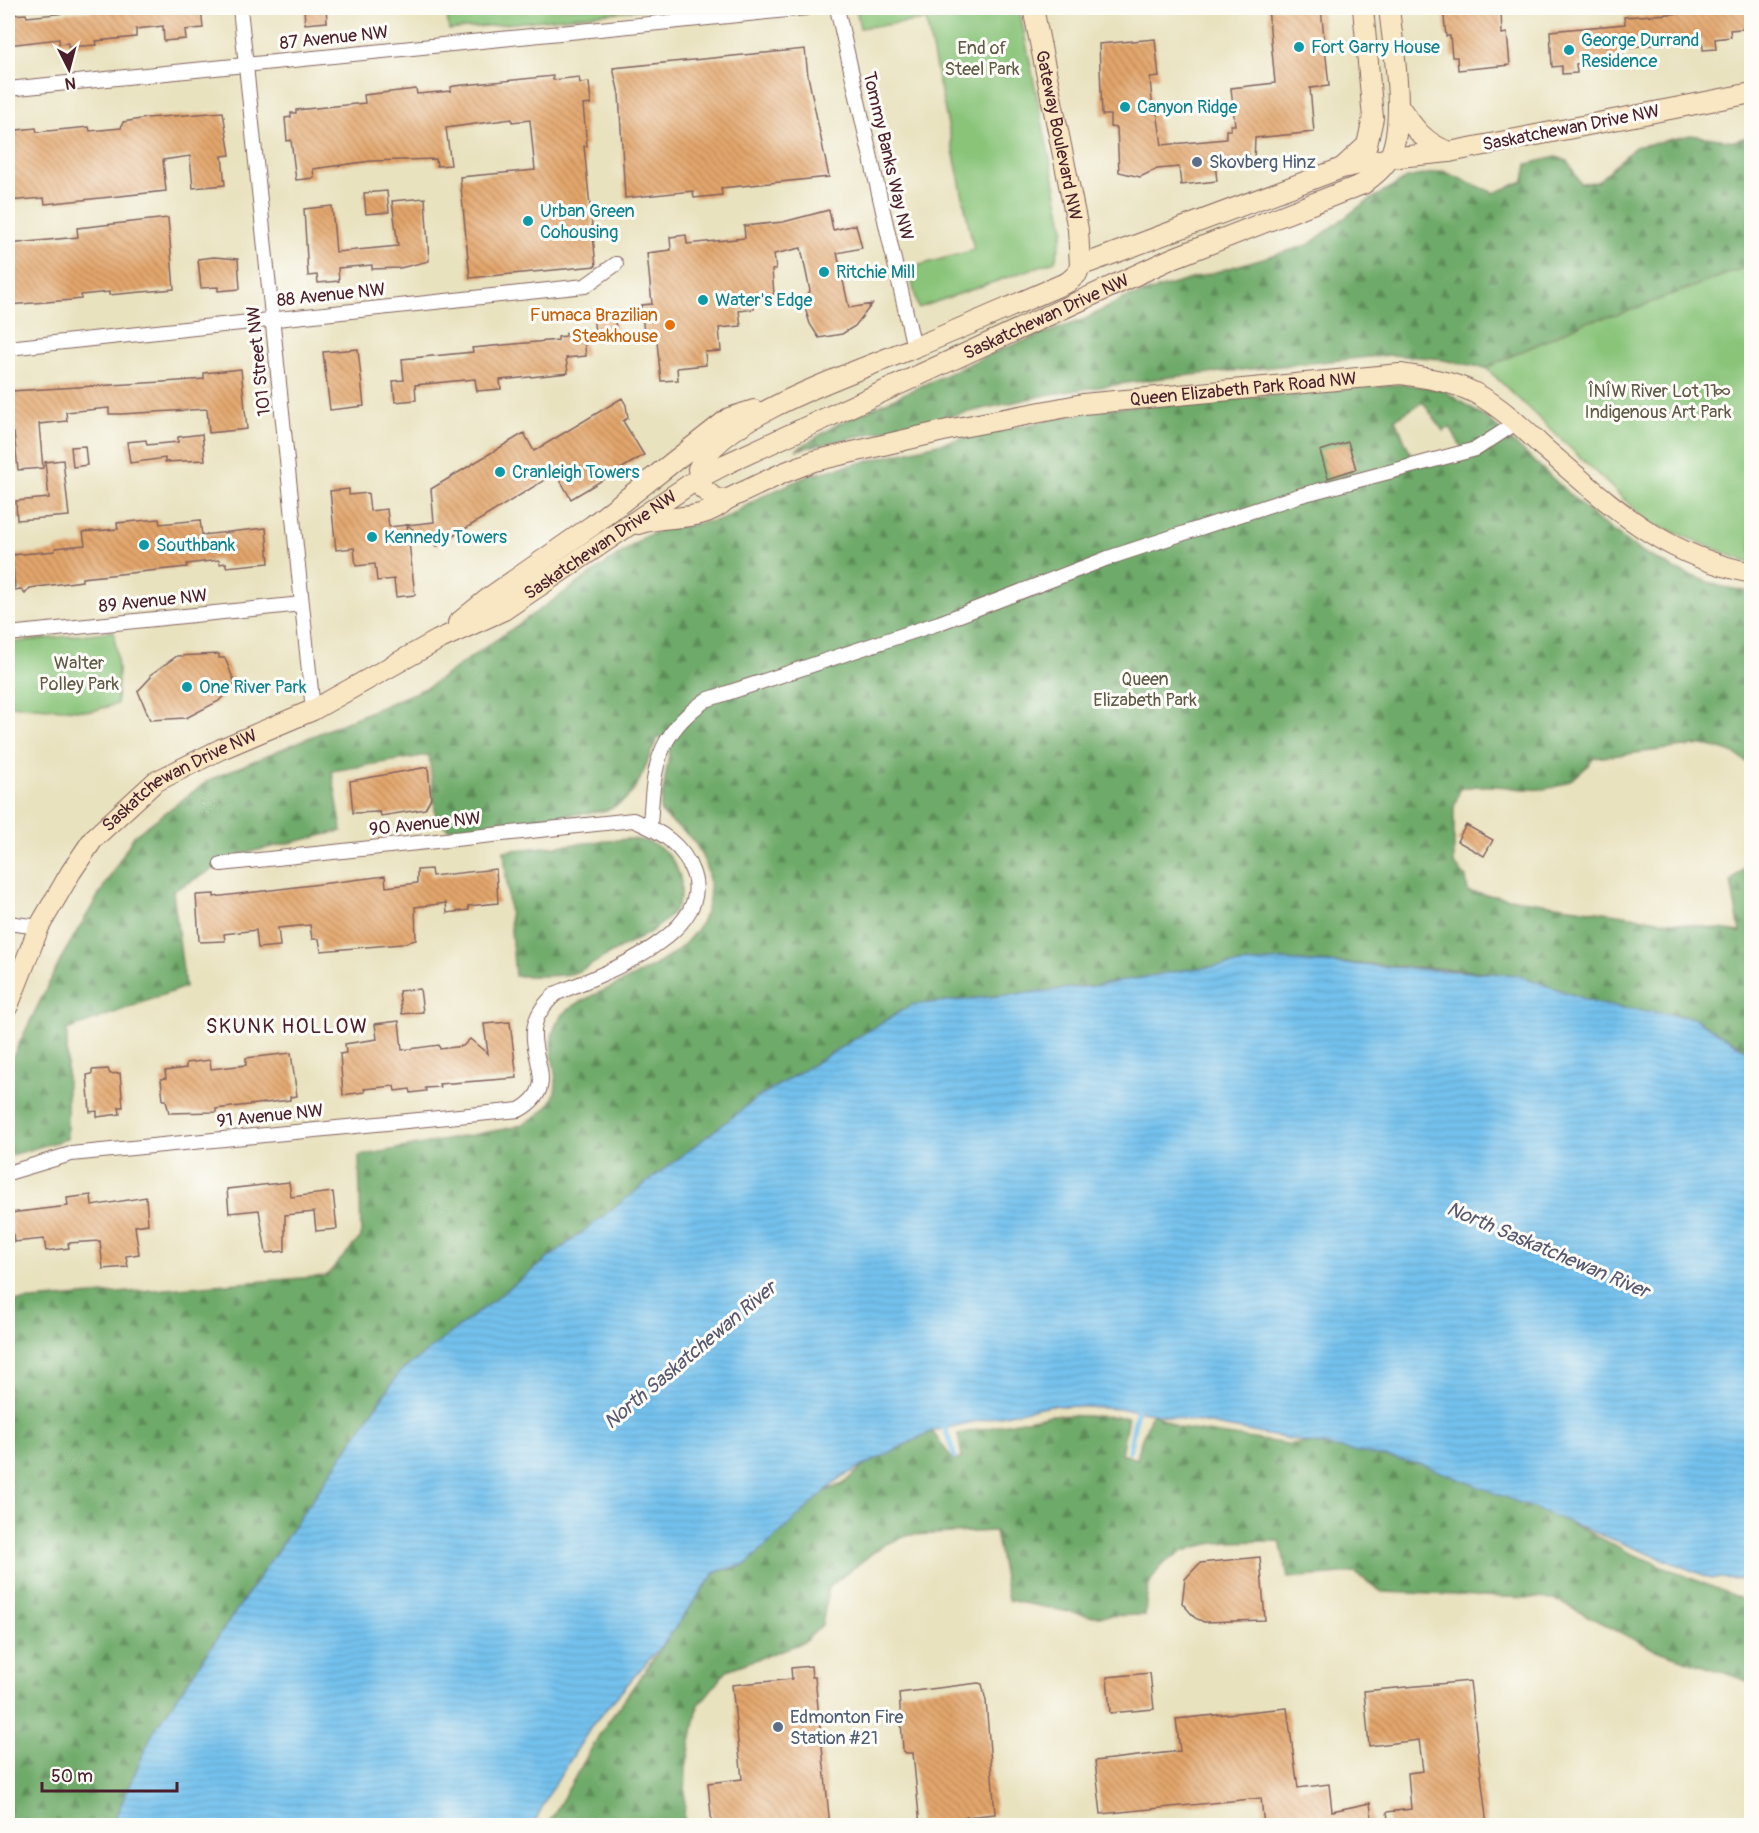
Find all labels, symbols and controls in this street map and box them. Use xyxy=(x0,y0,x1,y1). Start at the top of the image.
street label: 87 Avenue NW xyxy=(278,21,390,55)
place label: George Durrand Residence xyxy=(1581,29,1699,73)
place label: Fort Garry House xyxy=(1311,36,1440,59)
park label: End of Steel Park xyxy=(944,37,1020,81)
north arrow xyxy=(39,39,99,99)
marker: Fort Garry House xyxy=(1292,40,1306,54)
marker: George Durrand Residence xyxy=(1562,43,1576,57)
street label: Gateway Boulevard NW xyxy=(1030,48,1087,222)
street label: Tommy Banks Way NW xyxy=(857,69,919,243)
text: N xyxy=(64,72,77,93)
place label: Canyon Ridge xyxy=(1137,96,1237,119)
marker: Canyon Ridge xyxy=(1118,100,1132,114)
street label: Saskatchewan Drive NW xyxy=(1480,100,1662,156)
place label: Skovberg Hinz xyxy=(1209,151,1316,174)
marker: Skovberg Hinz xyxy=(1190,155,1204,169)
place label: Urban Green Cohousing xyxy=(540,200,635,244)
marker: Urban Green Cohousing xyxy=(521,214,535,228)
place label: Ritchie Mill xyxy=(836,261,915,284)
marker: Ritchie Mill xyxy=(817,265,831,279)
street label: Saskatchewan Drive NW xyxy=(959,268,1133,365)
street label: 88 Avenue NW xyxy=(276,278,386,312)
place label: Water's Edge xyxy=(715,289,812,312)
marker: Water's Edge xyxy=(696,293,710,307)
place label: Fumaca Brazilian Steakhouse xyxy=(530,304,658,348)
street label: 101 Street NW xyxy=(242,305,276,417)
marker: Fumaca Brazilian Steakhouse xyxy=(663,318,677,332)
street label: Queen Elizabeth Park Road NW xyxy=(1129,367,1358,411)
park label: ÎNÎW River Lot 11∞ Indigenous Art Park xyxy=(1585,380,1732,424)
place label: Cranleigh Towers xyxy=(512,461,640,484)
marker: Cranleigh Towers xyxy=(493,465,507,479)
street label: Saskatchewan Drive NW xyxy=(519,485,681,605)
place label: Kennedy Towers xyxy=(384,526,507,549)
marker: Kennedy Towers xyxy=(365,530,379,544)
place label: Southbank xyxy=(156,534,236,557)
marker: Southbank xyxy=(137,538,151,552)
street label: 89 Avenue NW xyxy=(98,584,208,618)
park label: Walter Polley Park xyxy=(39,652,120,696)
park label: Queen Elizabeth Park xyxy=(1093,668,1197,712)
place label: One River Park xyxy=(199,676,307,699)
marker: One River Park xyxy=(180,680,194,694)
street label: Saskatchewan Drive NW xyxy=(97,724,260,837)
street label: 90 Avenue NW xyxy=(368,807,482,841)
district label: SKUNK HOLLOW xyxy=(206,1014,368,1039)
street label: 91 Avenue NW xyxy=(216,1099,324,1133)
water label: North Saskatchewan River xyxy=(1443,1196,1655,1305)
water label: North Saskatchewan River xyxy=(599,1274,783,1434)
place label: Edmonton Fire Station #21 xyxy=(790,1706,904,1750)
marker: Edmonton Fire Station #21 xyxy=(771,1720,785,1734)
scale bar xyxy=(42,1755,177,1793)
text: 50 m xyxy=(51,1765,93,1788)

